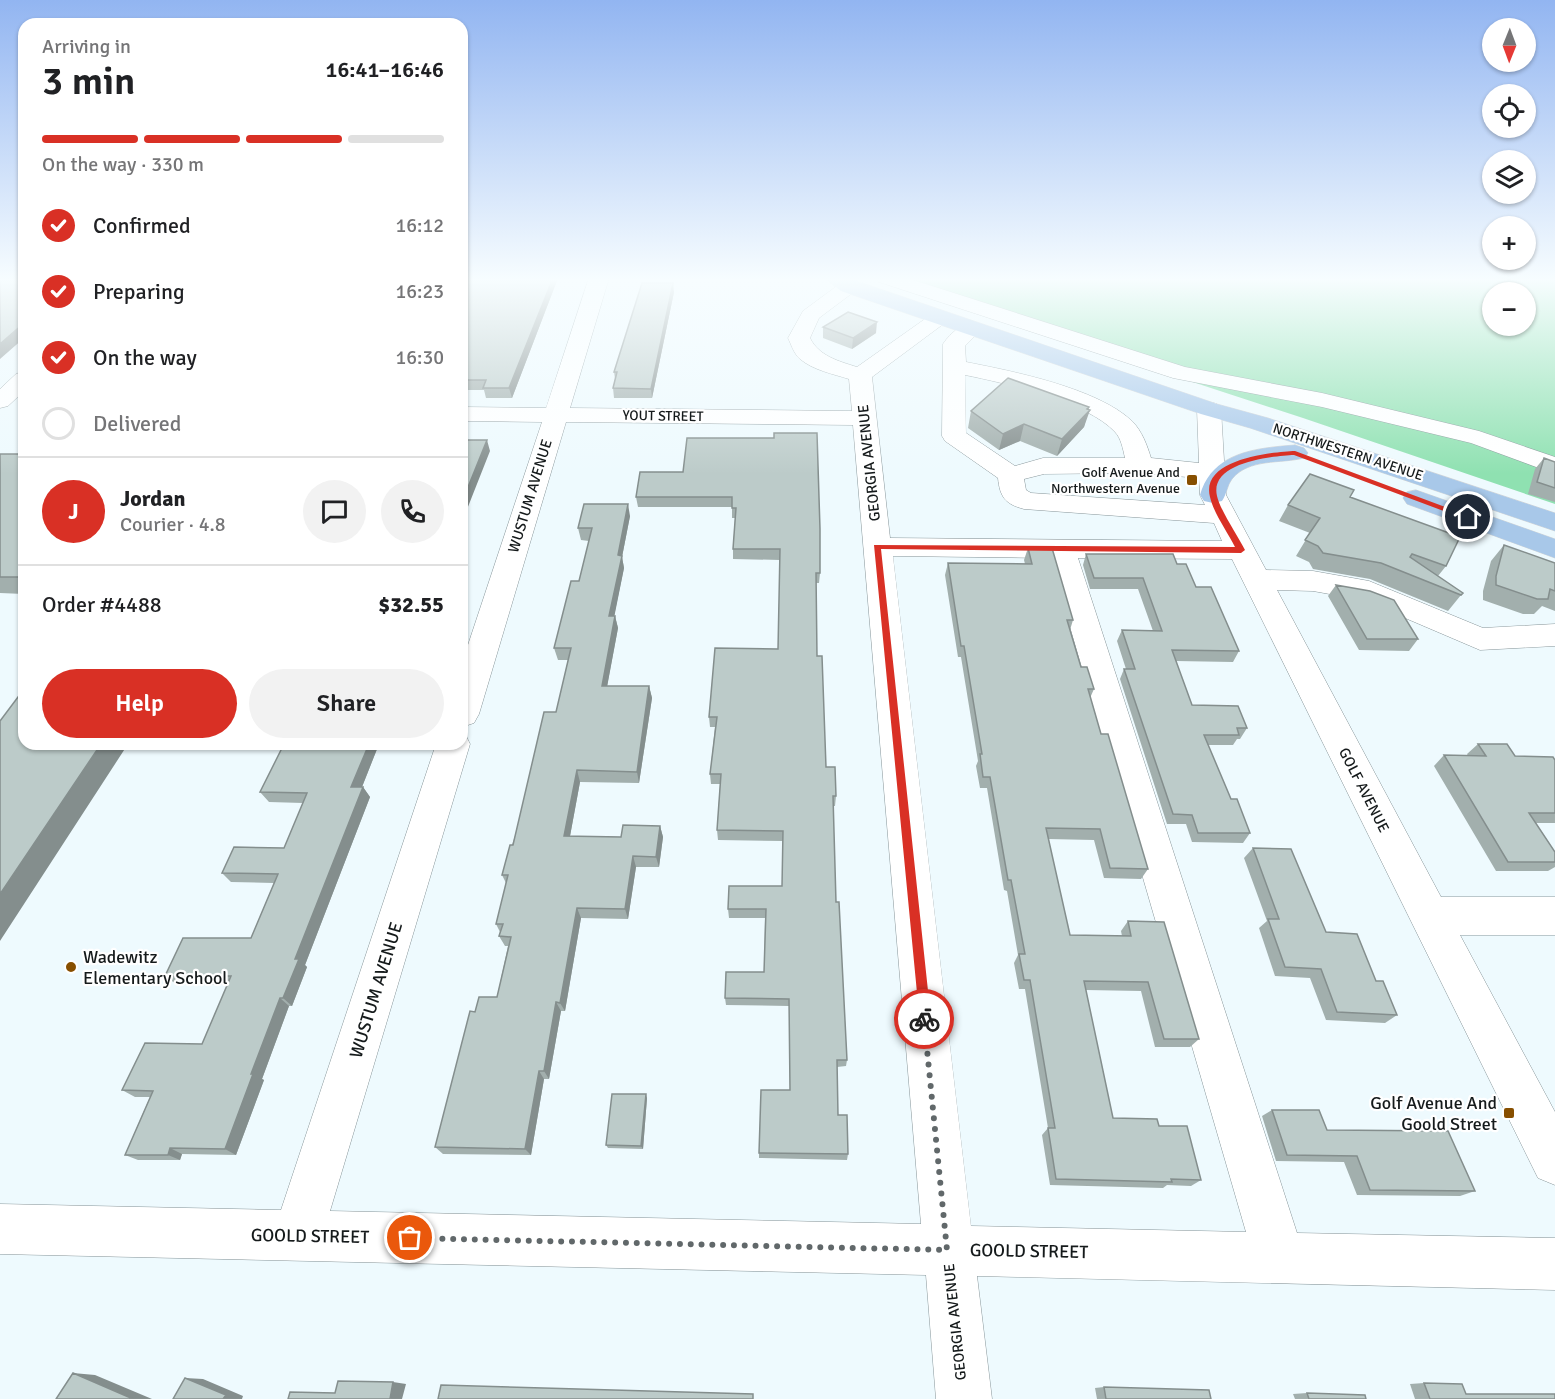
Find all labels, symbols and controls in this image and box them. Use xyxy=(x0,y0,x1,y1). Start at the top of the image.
north arrow xyxy=(1482,18,1536,72)
map controls xyxy=(1482,18,1536,336)
text: Arriving in xyxy=(42,34,131,59)
text: 16:41–16:46 xyxy=(326,56,444,83)
text: 3 min xyxy=(42,57,135,105)
button: locate xyxy=(1482,84,1536,138)
button: layers xyxy=(1482,150,1536,204)
text: On the way · 330 m xyxy=(42,152,204,177)
icon: check xyxy=(42,209,75,242)
text: Confirmed xyxy=(93,212,191,239)
text: 16:12 xyxy=(395,213,444,238)
button: + xyxy=(1482,216,1536,270)
icon: check xyxy=(42,275,75,308)
text: Preparing xyxy=(93,278,185,305)
text: 16:23 xyxy=(395,279,444,304)
button: − xyxy=(1482,282,1536,336)
icon: check xyxy=(42,341,75,374)
text: On the way xyxy=(93,344,197,371)
text: 16:30 xyxy=(395,345,444,370)
street label: GEORGIA AVENUE xyxy=(854,404,884,522)
street label: YOUT STREET xyxy=(622,407,704,425)
text: Delivered xyxy=(93,410,181,437)
street label: NORTHWESTERN AVENUE xyxy=(1271,420,1425,484)
street label: WUSTUM AVENUE xyxy=(504,437,556,555)
place label: Golf Avenue And Northwestern Avenue xyxy=(1051,464,1180,497)
marker: Golf Avenue And Northwestern Avenue xyxy=(1185,473,1199,487)
button: chat xyxy=(303,480,366,543)
button: phone xyxy=(381,480,444,543)
text: Jordan xyxy=(120,485,186,512)
pin xyxy=(1442,491,1493,542)
text: J xyxy=(68,498,79,525)
icon: home xyxy=(1451,500,1484,533)
text: Courier · 4.8 xyxy=(120,512,226,537)
text: Order #4488 xyxy=(42,591,162,618)
text: $32.55 xyxy=(378,591,444,618)
button: Help xyxy=(42,669,237,738)
button: Share xyxy=(249,669,444,738)
street label: GOLF AVENUE xyxy=(1335,745,1393,835)
street label: WUSTUM AVENUE xyxy=(345,919,407,1061)
place label: Wadewitz Elementary School xyxy=(83,946,228,989)
marker: Wadewitz Elementary School xyxy=(64,960,78,974)
courier xyxy=(894,989,954,1049)
icon: bike xyxy=(908,1003,941,1036)
place label: Golf Avenue And Goold Street xyxy=(1370,1092,1497,1135)
marker: Golf Avenue And Goold Street xyxy=(1502,1106,1516,1120)
pin xyxy=(384,1212,435,1263)
icon: bag xyxy=(393,1221,426,1254)
street label: GOOLD STREET xyxy=(251,1224,370,1248)
street label: GOOLD STREET xyxy=(970,1239,1089,1263)
street label: GEORGIA AVENUE xyxy=(940,1263,970,1381)

